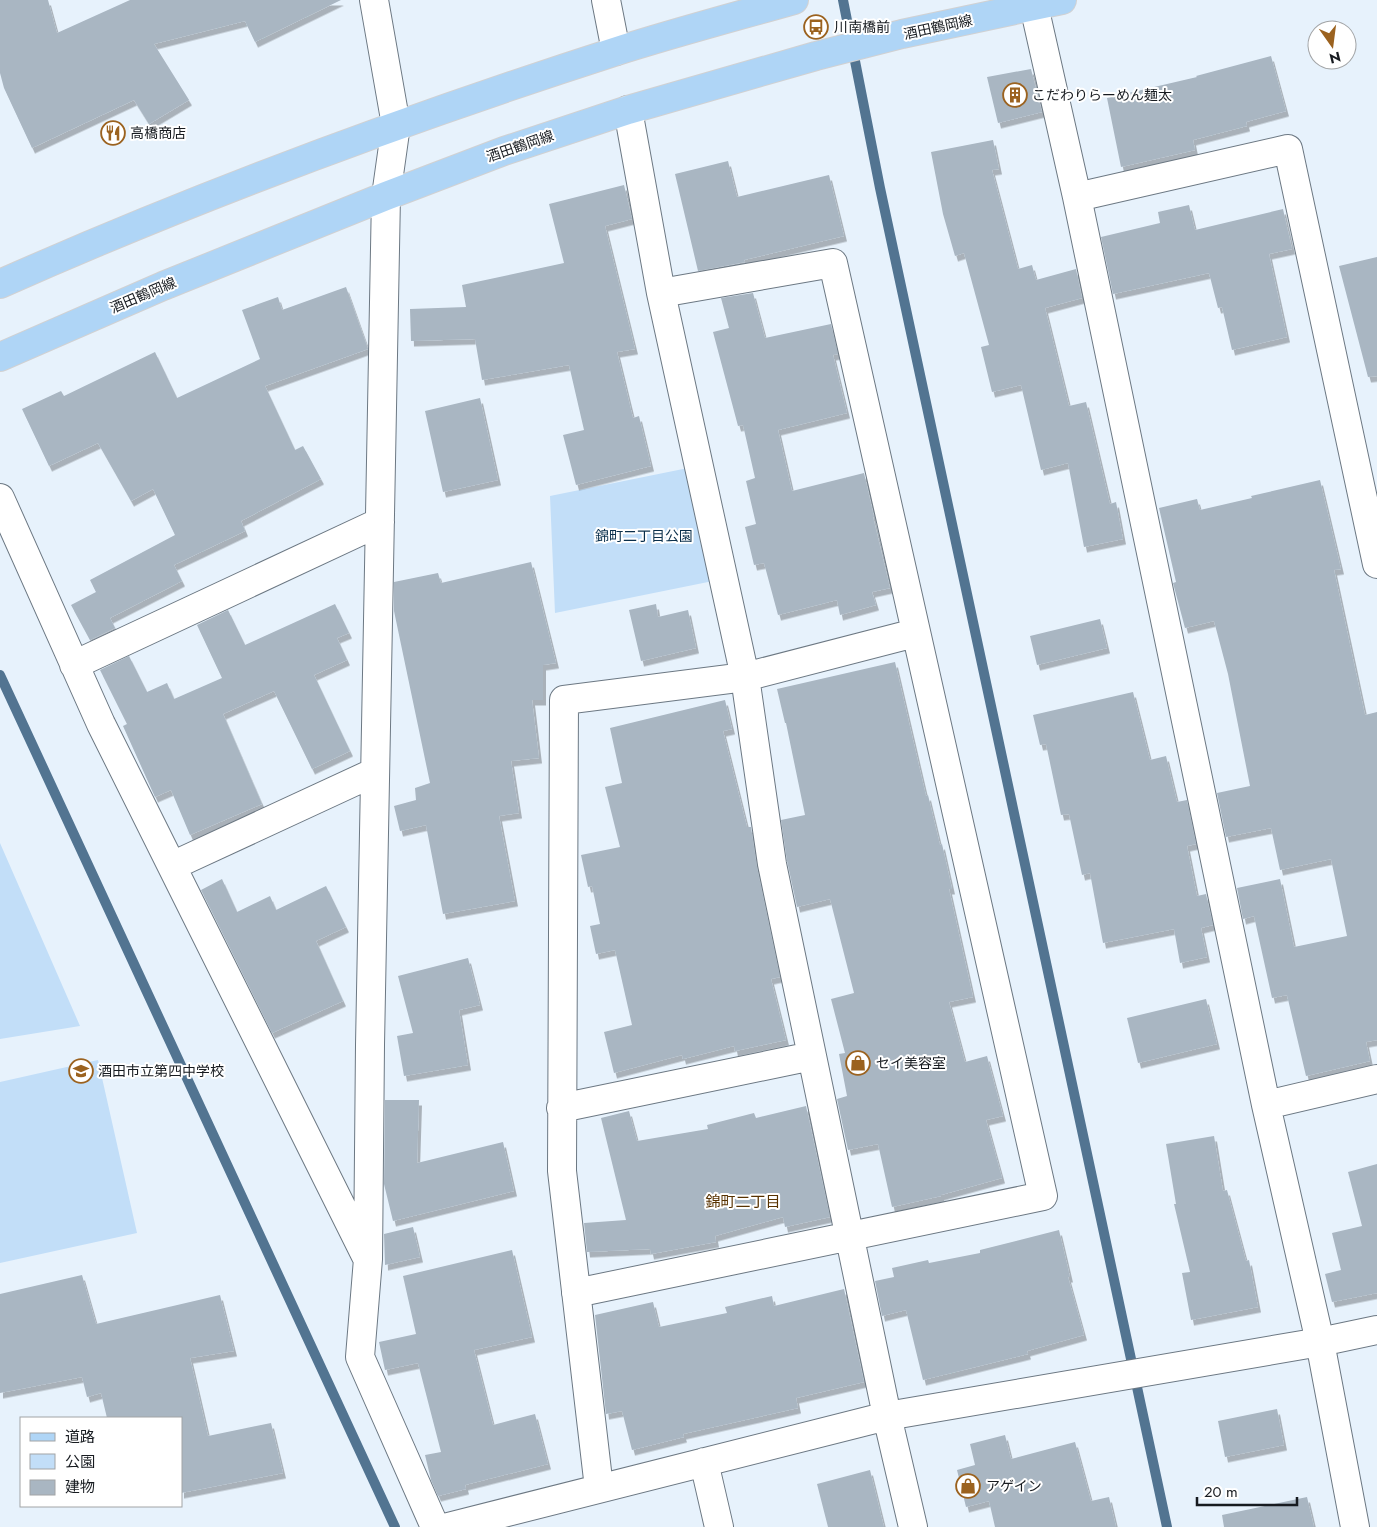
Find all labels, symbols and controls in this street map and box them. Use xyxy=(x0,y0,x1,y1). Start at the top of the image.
street label: 酒田鶴岡線 xyxy=(902,10,974,44)
bus stop icon: 川南橋前 xyxy=(803,14,829,40)
place label: 川南橋前 xyxy=(834,17,890,37)
north arrow xyxy=(1307,20,1357,70)
text: N xyxy=(1327,47,1343,69)
building icon: こだわりらーめん麺太 xyxy=(1002,82,1028,108)
place label: こだわりらーめん麺太 xyxy=(1032,85,1172,105)
restaurant icon: 高橋商店 xyxy=(100,120,126,146)
place label: 高橋商店 xyxy=(130,123,186,143)
street label: 酒田鶴岡線 xyxy=(484,125,556,167)
street label: 酒田鶴岡線 xyxy=(107,272,179,318)
park label: 錦町二丁目公園 xyxy=(595,526,693,546)
shop icon: セイ美容室 xyxy=(845,1050,871,1076)
place label: セイ美容室 xyxy=(876,1053,946,1073)
school or university icon: 酒田市立第四中学校 xyxy=(68,1058,94,1084)
place label: 酒田市立第四中学校 xyxy=(98,1061,224,1081)
district label: 錦町二丁目 xyxy=(705,1191,781,1213)
legend xyxy=(20,1417,182,1507)
text: 道路 xyxy=(65,1426,95,1448)
text: 公園 xyxy=(65,1451,95,1473)
shop icon: アゲイン xyxy=(955,1473,981,1499)
scale bar xyxy=(1197,1474,1297,1506)
text: 建物 xyxy=(65,1476,95,1498)
place label: アゲイン xyxy=(986,1476,1042,1496)
text: 20 m xyxy=(1204,1481,1238,1503)

